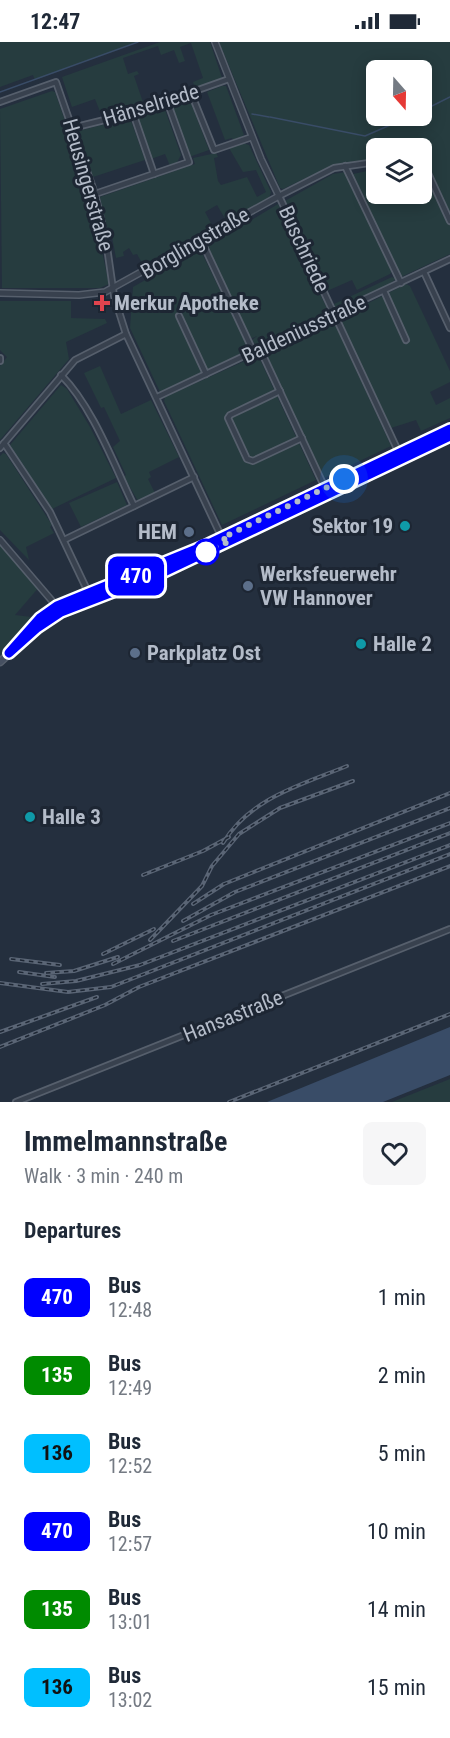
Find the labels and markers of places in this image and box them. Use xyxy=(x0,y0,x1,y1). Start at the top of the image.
place label: Merkur Apotheke xyxy=(114,291,259,315)
marker: Merkur Apotheke xyxy=(95,296,109,310)
place label: Sektor 19 xyxy=(312,514,393,538)
marker: Sektor 19 xyxy=(398,519,412,533)
place label: HEM xyxy=(138,520,177,544)
marker: HEM xyxy=(182,525,196,539)
unlabelled marker xyxy=(193,539,219,565)
place label: Werksfeuerwehr VW Hannover xyxy=(260,562,397,610)
marker: Werksfeuerwehr VW Hannover xyxy=(241,579,255,593)
place label: Halle 2 xyxy=(373,632,432,656)
marker: Halle 2 xyxy=(354,637,368,651)
place label: Parkplatz Ost xyxy=(147,641,261,665)
marker: Parkplatz Ost xyxy=(128,646,142,660)
place label: Halle 3 xyxy=(42,805,101,829)
marker: Halle 3 xyxy=(23,810,37,824)

